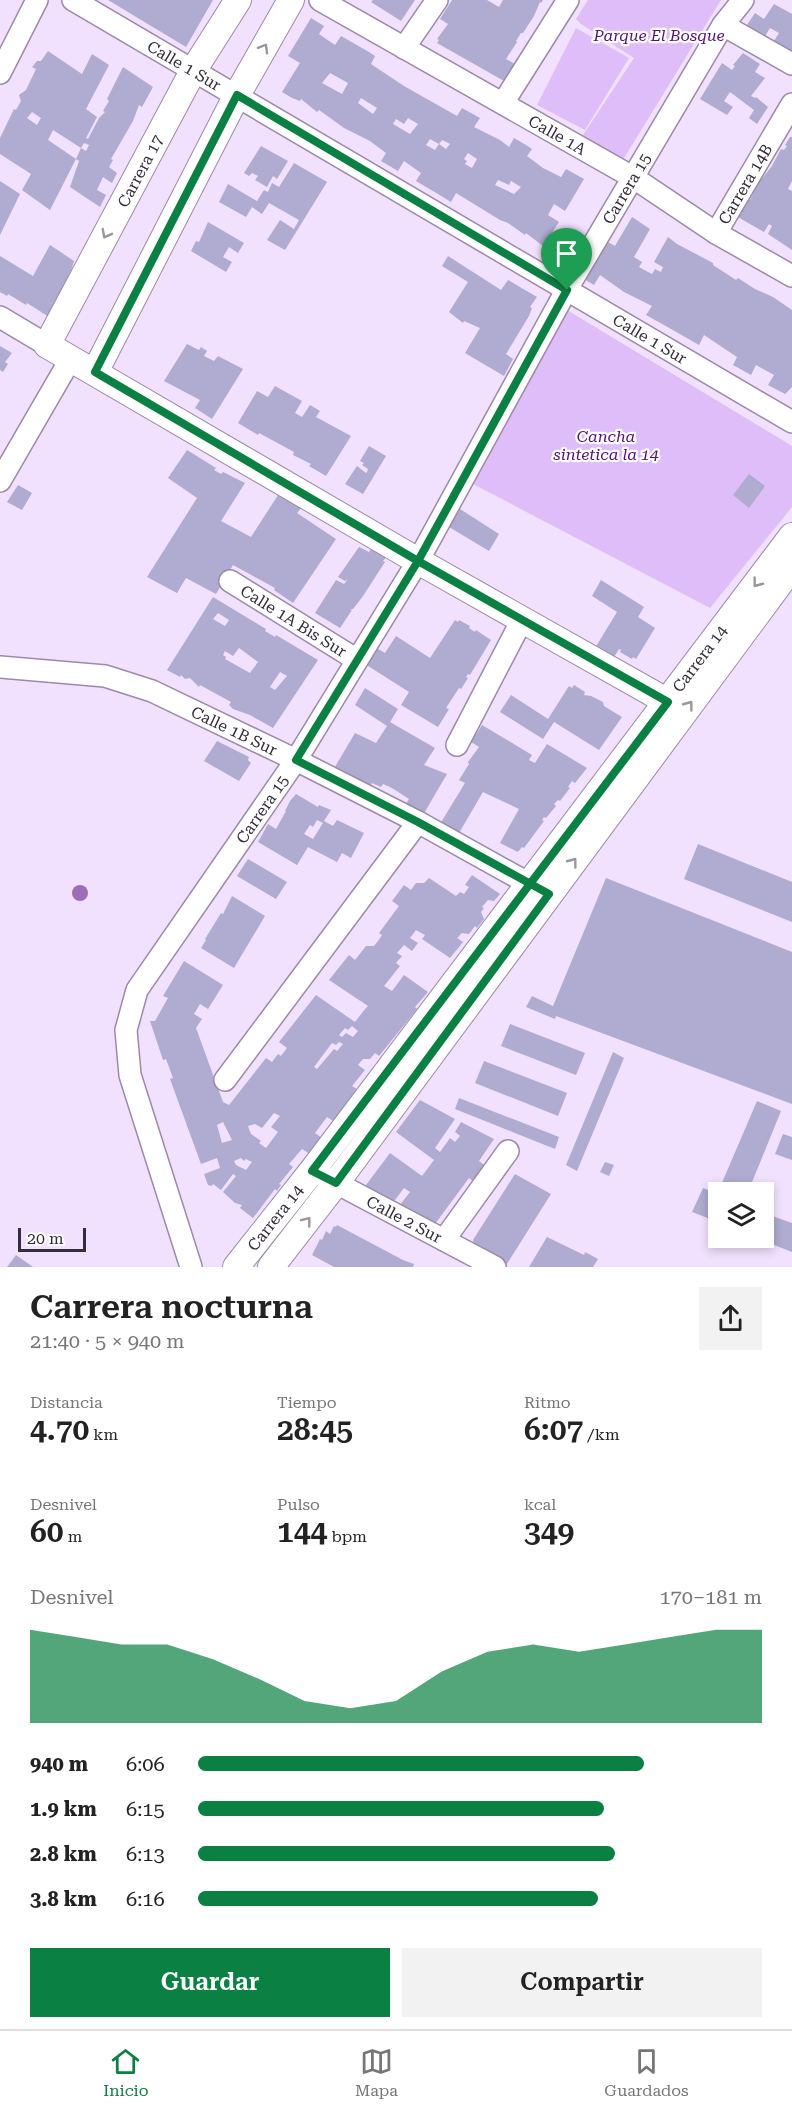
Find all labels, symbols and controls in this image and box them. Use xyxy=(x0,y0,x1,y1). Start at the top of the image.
park label: Parque El Bosque xyxy=(592,26,725,45)
street label: Calle 1 Sur xyxy=(144,37,225,95)
one-way arrow xyxy=(257,44,268,54)
street label: Calle 1A xyxy=(525,111,590,159)
street label: Carrera 17 xyxy=(114,132,167,211)
street label: Carrera 14B xyxy=(714,141,776,228)
street label: Carrera 15 xyxy=(599,150,655,228)
one-way arrow xyxy=(102,228,114,239)
pin xyxy=(541,228,592,290)
icon: arrive xyxy=(550,237,583,270)
street label: Calle 1 Sur xyxy=(609,310,690,368)
park label: Cancha sintetica la 14 xyxy=(553,427,659,464)
one-way arrow xyxy=(753,576,764,587)
street label: Calle 1A Bis Sur xyxy=(237,581,350,661)
street label: Carrera 14 xyxy=(668,621,731,696)
one-way arrow xyxy=(682,701,693,712)
street label: Calle 1B Sur xyxy=(188,702,281,760)
street label: Carrera 15 xyxy=(232,771,293,847)
one-way arrow xyxy=(566,858,577,869)
street label: Carrera 14 xyxy=(244,1181,308,1255)
map controls xyxy=(708,1182,774,1248)
button: layers xyxy=(708,1182,774,1248)
street label: Calle 2 Sur xyxy=(363,1192,445,1247)
one-way arrow xyxy=(299,1216,310,1227)
scale bar xyxy=(18,1225,86,1252)
text: 20 m xyxy=(27,1229,64,1248)
text: Carrera nocturna xyxy=(30,1287,313,1326)
button: share xyxy=(699,1287,762,1350)
text: 21:40 · 5 × 940 m xyxy=(30,1329,185,1353)
text: Distancia xyxy=(30,1393,103,1412)
text: Tiempo xyxy=(277,1393,336,1412)
text: Ritmo xyxy=(524,1393,571,1412)
text: 4.70 xyxy=(30,1412,89,1447)
text: 28:45 xyxy=(277,1412,353,1447)
text: 6:07 xyxy=(524,1412,583,1447)
text: km xyxy=(89,1425,118,1444)
text: /km xyxy=(583,1425,620,1444)
text: Desnivel xyxy=(30,1495,97,1514)
text: Pulso xyxy=(277,1495,320,1514)
text: kcal xyxy=(524,1495,556,1514)
text: 60 xyxy=(30,1514,64,1549)
text: 144 xyxy=(277,1514,327,1549)
text: 349 xyxy=(524,1514,574,1549)
text: m xyxy=(64,1527,82,1546)
text: bpm xyxy=(327,1527,367,1546)
text: Desnivel xyxy=(30,1585,113,1609)
text: 170–181 m xyxy=(659,1585,762,1609)
text: 940 m xyxy=(30,1752,88,1776)
text: 6:06 xyxy=(126,1752,165,1776)
text: 1.9 km xyxy=(30,1797,97,1821)
text: 6:15 xyxy=(126,1797,165,1821)
text: 2.8 km xyxy=(30,1842,97,1866)
text: 6:13 xyxy=(126,1842,165,1866)
text: 3.8 km xyxy=(30,1887,97,1911)
text: 6:16 xyxy=(126,1887,165,1911)
button: Guardar xyxy=(30,1948,390,2017)
button: Compartir xyxy=(402,1948,762,2017)
tab: Inicio xyxy=(103,2045,149,2100)
tab: Mapa xyxy=(355,2045,398,2100)
tab: Guardados xyxy=(604,2045,689,2100)

